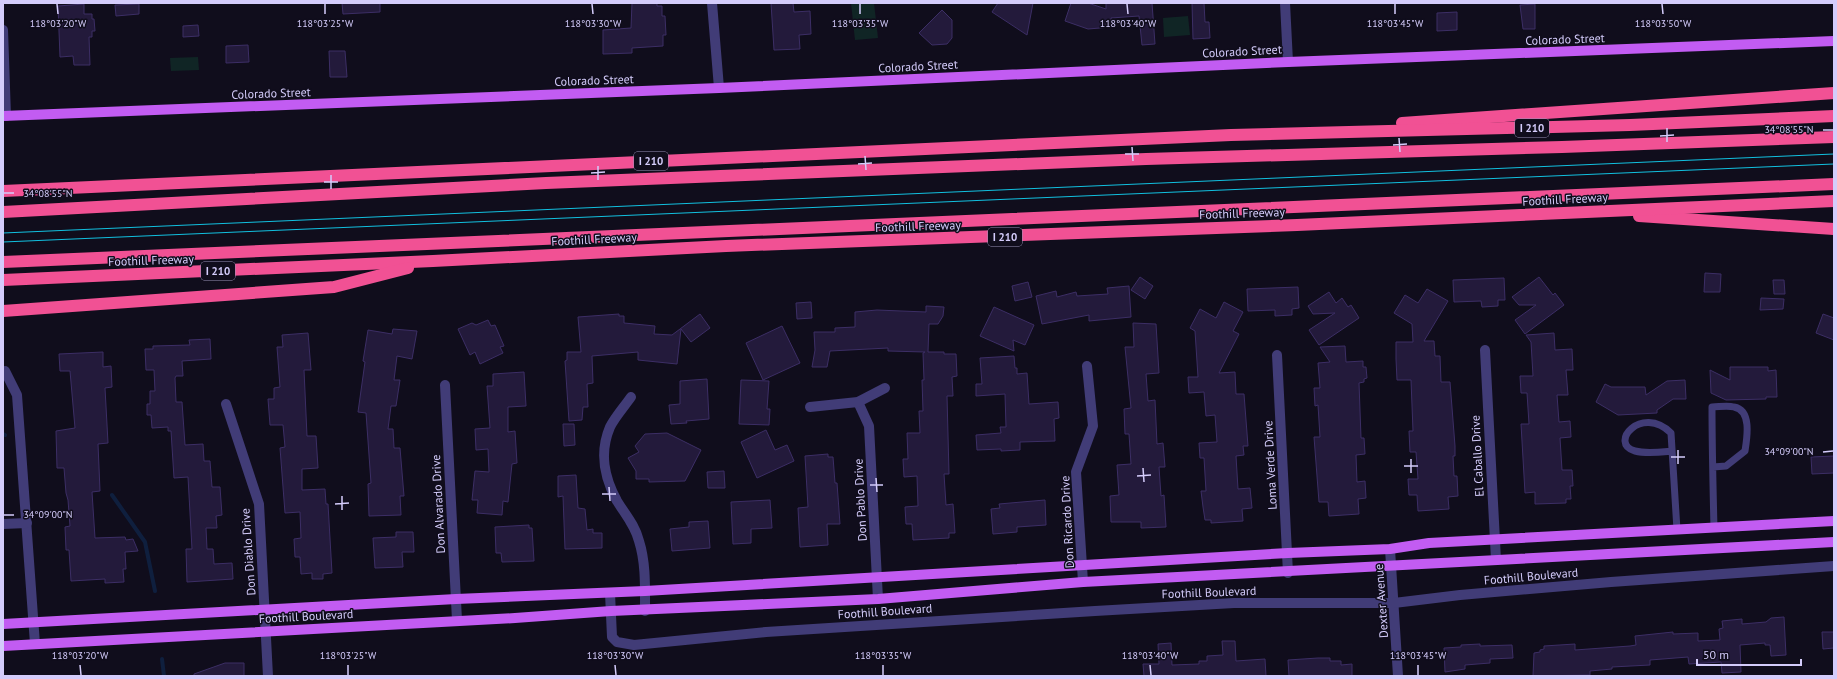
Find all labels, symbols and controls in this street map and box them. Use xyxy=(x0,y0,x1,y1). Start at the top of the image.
text: 118°03'20"W xyxy=(30,17,87,30)
text: 118°03'25"W xyxy=(297,17,354,30)
text: 118°03'30"W xyxy=(565,17,622,30)
text: 118°03'35"W xyxy=(832,17,889,30)
text: 118°03'40"W xyxy=(1100,17,1157,30)
text: 118°03'45"W xyxy=(1367,17,1424,30)
text: 118°03'50"W xyxy=(1635,17,1692,30)
street label: Colorado Street xyxy=(1525,30,1605,48)
street label: Colorado Street xyxy=(1202,41,1282,61)
street label: Colorado Street xyxy=(878,56,958,76)
street label: Colorado Street xyxy=(554,71,634,89)
street label: Colorado Street xyxy=(231,84,311,102)
road number: I 210 xyxy=(1515,119,1549,137)
text: 34°08'55"N xyxy=(1764,123,1814,136)
road number: I 210 xyxy=(634,152,668,170)
text: 34°08'55"N xyxy=(23,187,73,200)
street label: Foothill Freeway xyxy=(1522,189,1609,209)
street label: Foothill Freeway xyxy=(1199,204,1285,222)
street label: Foothill Freeway xyxy=(875,217,961,235)
road number: I 210 xyxy=(988,228,1022,246)
street label: Foothill Freeway xyxy=(551,229,638,249)
street label: Foothill Freeway xyxy=(108,251,194,269)
road number: I 210 xyxy=(201,262,235,280)
street label: El Caballo Drive xyxy=(1467,415,1487,497)
street label: Loma Verde Drive xyxy=(1260,420,1280,510)
text: 34°09'00"N xyxy=(1764,445,1814,458)
street label: Don Alvarado Drive xyxy=(428,454,448,554)
street label: Don Pablo Drive xyxy=(850,458,870,542)
street label: Don Ricardo Drive xyxy=(1057,475,1077,569)
text: 34°09'00"N xyxy=(23,508,73,521)
street label: Don Diablo Drive xyxy=(237,508,259,596)
street label: Dexter Avenue xyxy=(1371,563,1391,639)
street label: Foothill Boulevard xyxy=(1483,564,1579,588)
street label: Foothill Boulevard xyxy=(1161,583,1257,601)
street label: Foothill Boulevard xyxy=(837,600,933,622)
street label: Foothill Boulevard xyxy=(258,606,354,626)
scale bar xyxy=(1697,641,1801,667)
text: 50 m xyxy=(1703,647,1729,662)
text: 118°03'20"W xyxy=(52,649,109,662)
text: 118°03'25"W xyxy=(320,649,377,662)
text: 118°03'30"W xyxy=(587,649,644,662)
text: 118°03'35"W xyxy=(855,649,912,662)
text: 118°03'40"W xyxy=(1122,649,1179,662)
text: 118°03'45"W xyxy=(1390,649,1447,662)

